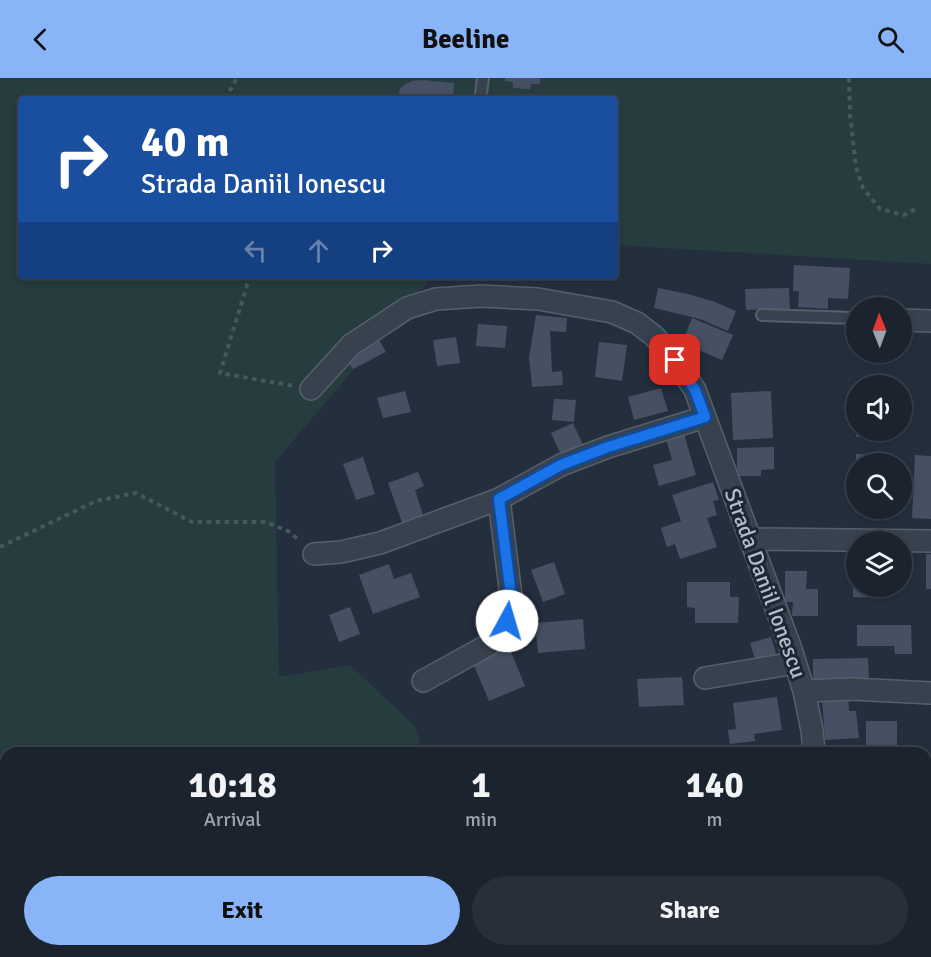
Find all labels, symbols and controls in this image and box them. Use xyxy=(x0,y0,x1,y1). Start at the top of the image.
icon: back xyxy=(24,23,57,56)
text: Beeline xyxy=(422,23,509,56)
icon: search xyxy=(874,23,907,56)
text: 40 m xyxy=(141,117,230,168)
icon: right xyxy=(42,120,120,198)
text: Strada Daniil Ionescu xyxy=(141,168,386,201)
icon: left xyxy=(239,234,272,267)
icon: ahead xyxy=(302,234,335,267)
icon: right xyxy=(365,234,398,267)
north arrow xyxy=(846,297,912,363)
map controls xyxy=(846,297,912,597)
pin xyxy=(649,334,700,385)
icon: arrive xyxy=(658,343,691,376)
button: sound xyxy=(846,375,912,441)
button: search xyxy=(846,453,912,519)
street label: Strada Daniil Ionescu xyxy=(719,485,812,682)
button: layers xyxy=(846,531,912,597)
position arrow xyxy=(475,589,539,653)
text: 10:18 xyxy=(188,763,277,808)
text: 1 xyxy=(471,763,491,808)
text: 140 xyxy=(685,763,744,808)
text: Arrival xyxy=(204,807,261,832)
text: min xyxy=(465,807,497,832)
text: m xyxy=(707,807,723,832)
button: Exit xyxy=(24,876,460,945)
button: Share xyxy=(472,876,908,945)

